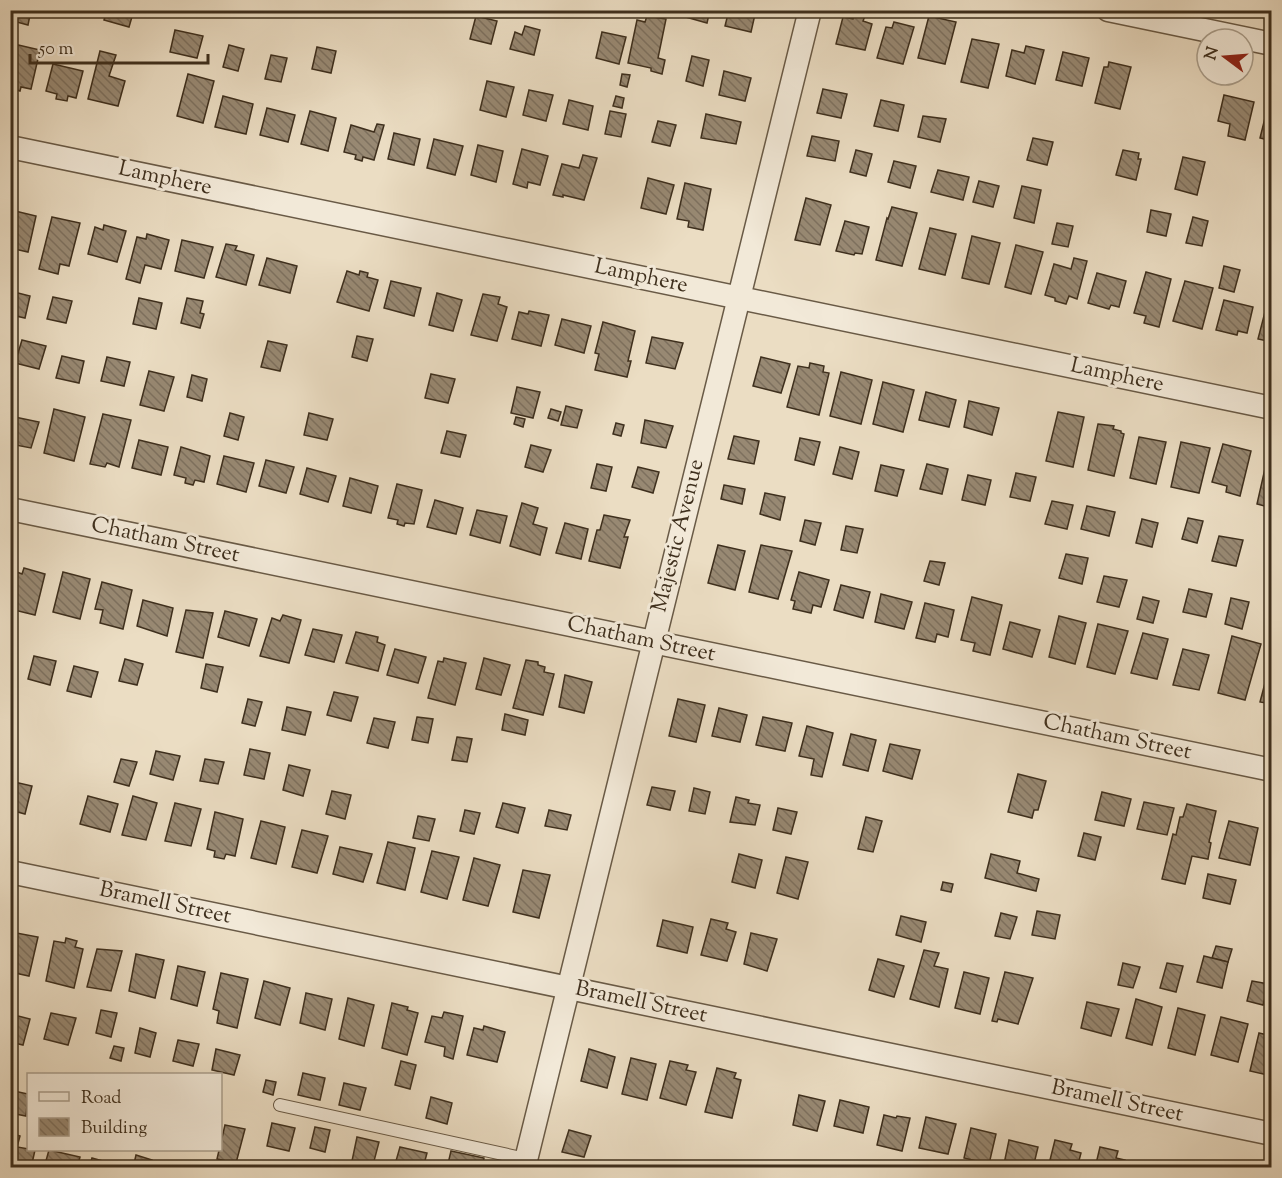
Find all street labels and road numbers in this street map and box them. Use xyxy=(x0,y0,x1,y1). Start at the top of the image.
street label: Lamphere xyxy=(115,153,215,205)
street label: Lamphere xyxy=(591,251,691,303)
street label: Lamphere xyxy=(1067,350,1167,402)
street label: Majestic Avenue xyxy=(644,456,714,616)
street label: Chatham Street xyxy=(88,510,243,572)
street label: Chatham Street xyxy=(564,609,719,671)
street label: Chatham Street xyxy=(1040,707,1195,769)
street label: Bramell Street xyxy=(96,874,234,934)
street label: Bramell Street xyxy=(572,973,710,1033)
street label: Bramell Street xyxy=(1048,1072,1186,1132)

